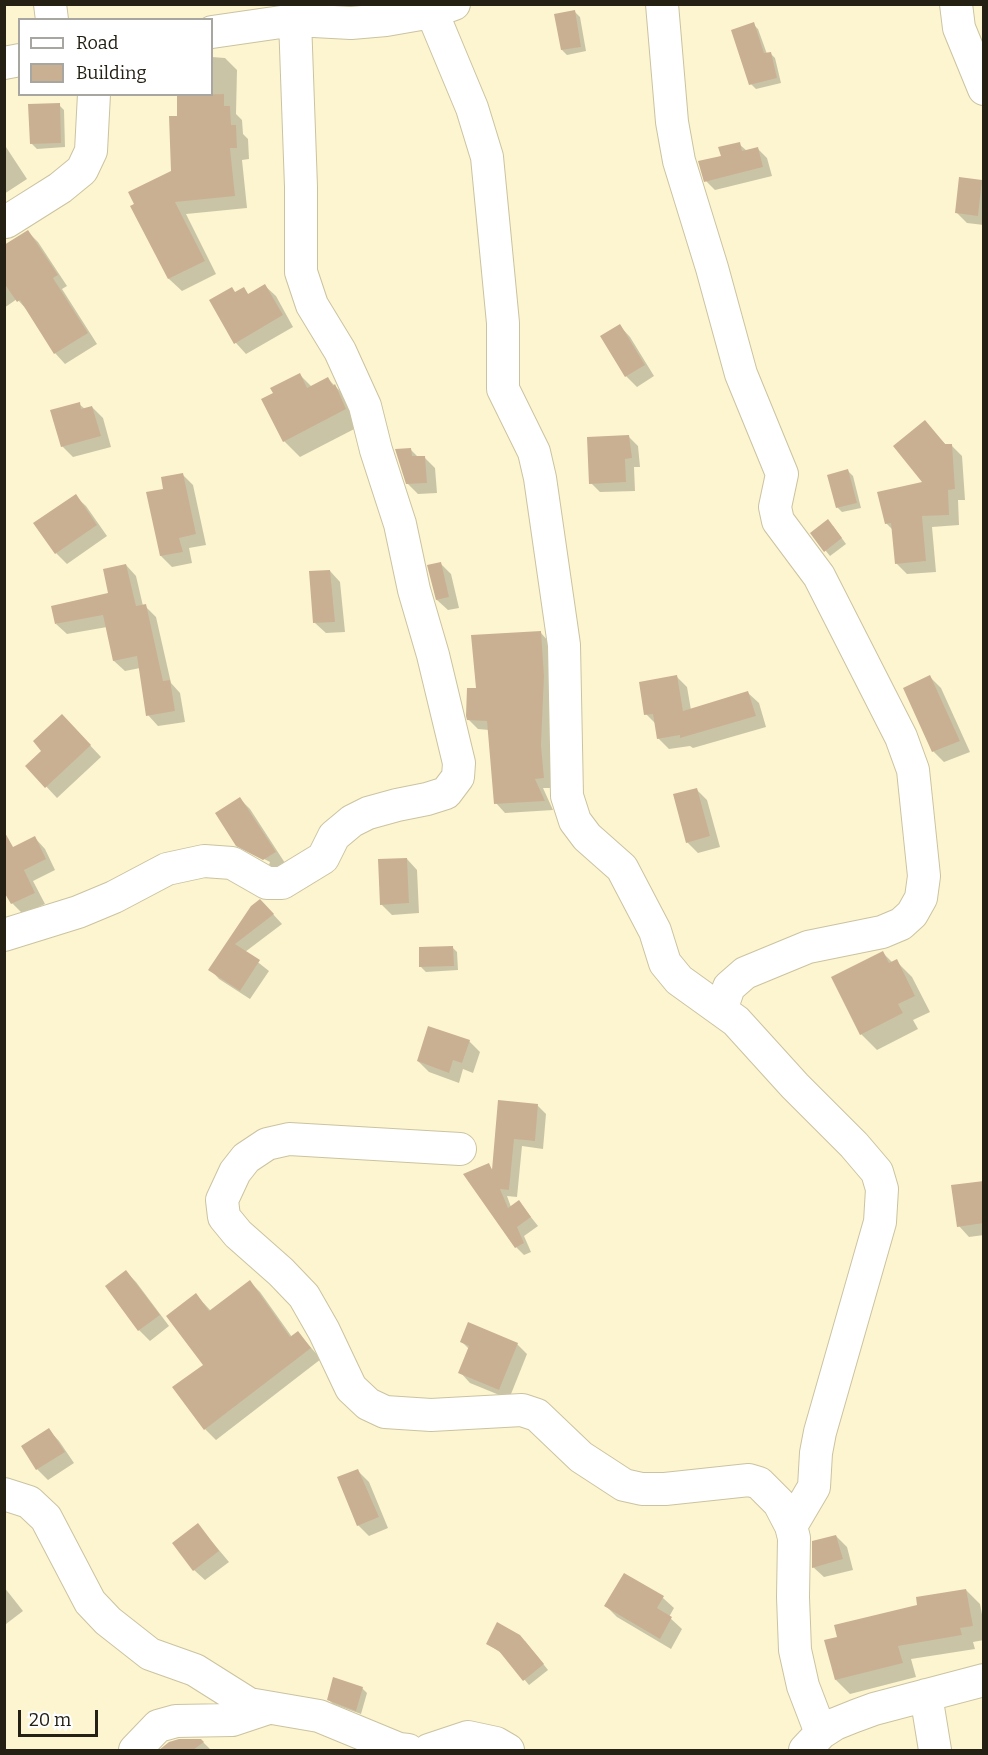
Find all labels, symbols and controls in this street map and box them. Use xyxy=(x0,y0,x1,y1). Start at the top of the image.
legend xyxy=(18,18,213,96)
text: Road xyxy=(76,32,118,54)
text: Building xyxy=(76,62,147,84)
scale bar xyxy=(21,1698,100,1736)
text: 20 m xyxy=(29,1709,71,1731)

